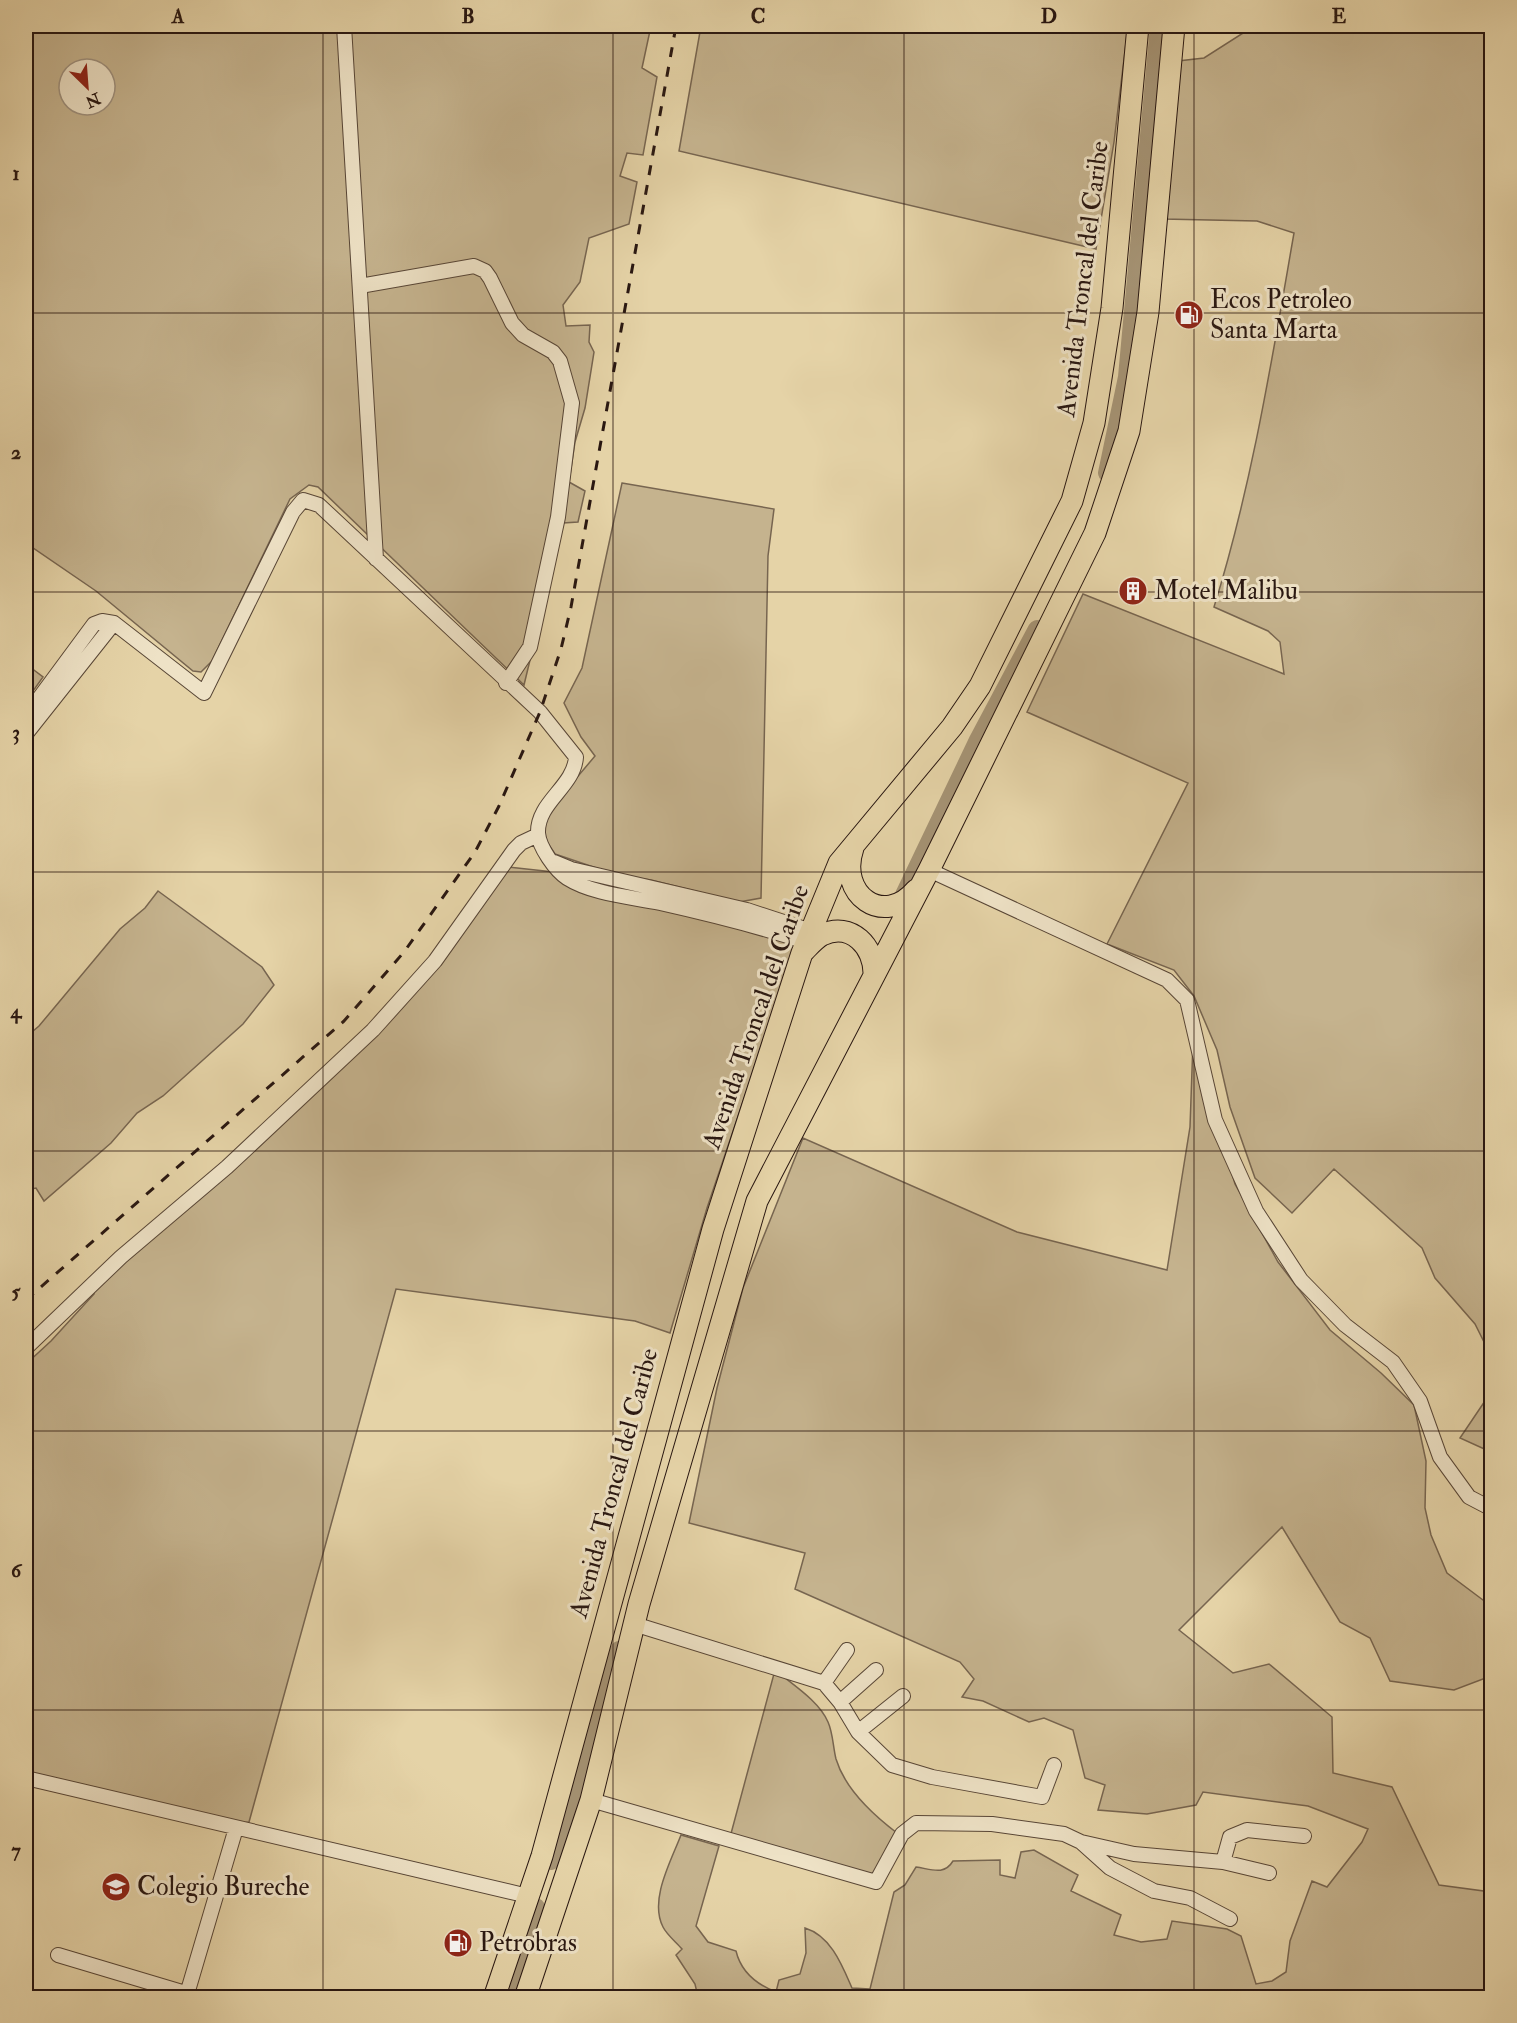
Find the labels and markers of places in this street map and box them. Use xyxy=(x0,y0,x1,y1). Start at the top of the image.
place label: Ecos Petroleo Santa Marta xyxy=(1210,284,1352,346)
fuel station icon: Ecos Petroleo Santa Marta xyxy=(1173,299,1205,331)
building icon: Motel Malibu xyxy=(1117,575,1149,607)
place label: Motel Malibu xyxy=(1154,575,1298,607)
school or university icon: Colegio Bureche xyxy=(100,1871,132,1903)
place label: Colegio Bureche xyxy=(137,1871,310,1903)
fuel station icon: Petrobras xyxy=(442,1927,474,1959)
place label: Petrobras xyxy=(479,1927,577,1959)

